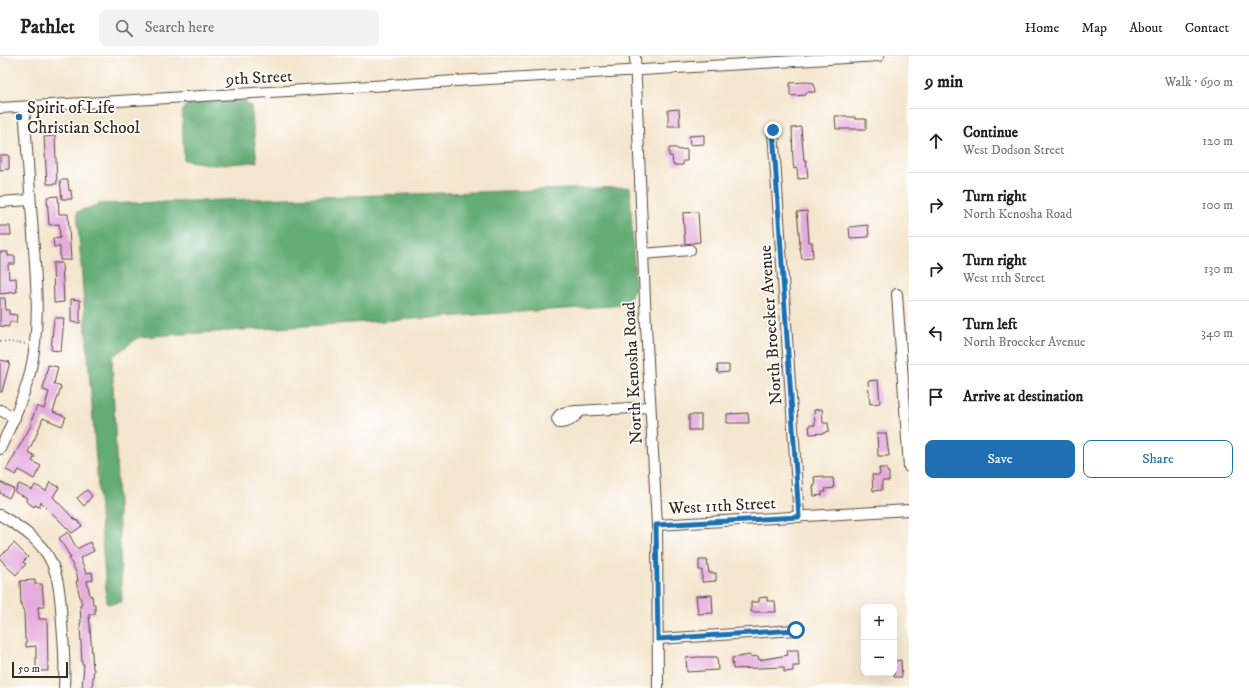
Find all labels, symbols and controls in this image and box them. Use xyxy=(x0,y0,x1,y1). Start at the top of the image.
search box xyxy=(99,10,379,46)
text: Pathlet xyxy=(20,16,75,39)
icon: search xyxy=(113,17,135,39)
text: Search here xyxy=(145,18,214,37)
text: Home xyxy=(1025,19,1059,37)
text: Map xyxy=(1081,19,1107,37)
text: About xyxy=(1129,19,1163,37)
text: Contact xyxy=(1185,19,1229,37)
street label: 9th Street xyxy=(224,65,293,91)
text: 9 min xyxy=(925,71,963,93)
text: Walk · 690 m xyxy=(1164,74,1233,90)
place label: Spirit of Life Christian School xyxy=(27,97,140,139)
marker: Spirit of Life Christian School xyxy=(14,112,24,122)
route end xyxy=(764,121,782,139)
text: Continue xyxy=(963,123,1018,142)
icon: ahead xyxy=(925,130,947,152)
text: 120 m xyxy=(1202,133,1233,149)
text: West Dodson Street xyxy=(963,142,1064,158)
text: Turn right xyxy=(963,187,1026,206)
icon: right xyxy=(925,194,947,216)
text: 100 m xyxy=(1202,197,1233,213)
text: North Kenosha Road xyxy=(963,206,1072,222)
street label: North Broecker Avenue xyxy=(754,244,788,406)
text: Turn right xyxy=(963,251,1026,270)
icon: right xyxy=(925,258,947,280)
text: 130 m xyxy=(1204,261,1233,277)
text: West 11th Street xyxy=(963,270,1045,286)
street label: North Kenosha Road xyxy=(618,301,648,445)
text: Turn left xyxy=(963,315,1017,334)
icon: left xyxy=(925,322,947,344)
text: 340 m xyxy=(1201,325,1233,341)
text: North Broecker Avenue xyxy=(963,334,1085,350)
icon: arrive xyxy=(925,386,947,408)
text: Arrive at destination xyxy=(963,387,1083,406)
button: Save xyxy=(925,440,1075,478)
button: Share xyxy=(1083,440,1233,478)
street label: West 11th Street xyxy=(667,492,777,520)
map controls xyxy=(861,604,897,676)
button: + xyxy=(861,604,897,640)
route start xyxy=(787,621,805,639)
button: − xyxy=(861,640,897,676)
scale bar xyxy=(12,660,68,679)
text: 50 m xyxy=(18,662,40,676)

